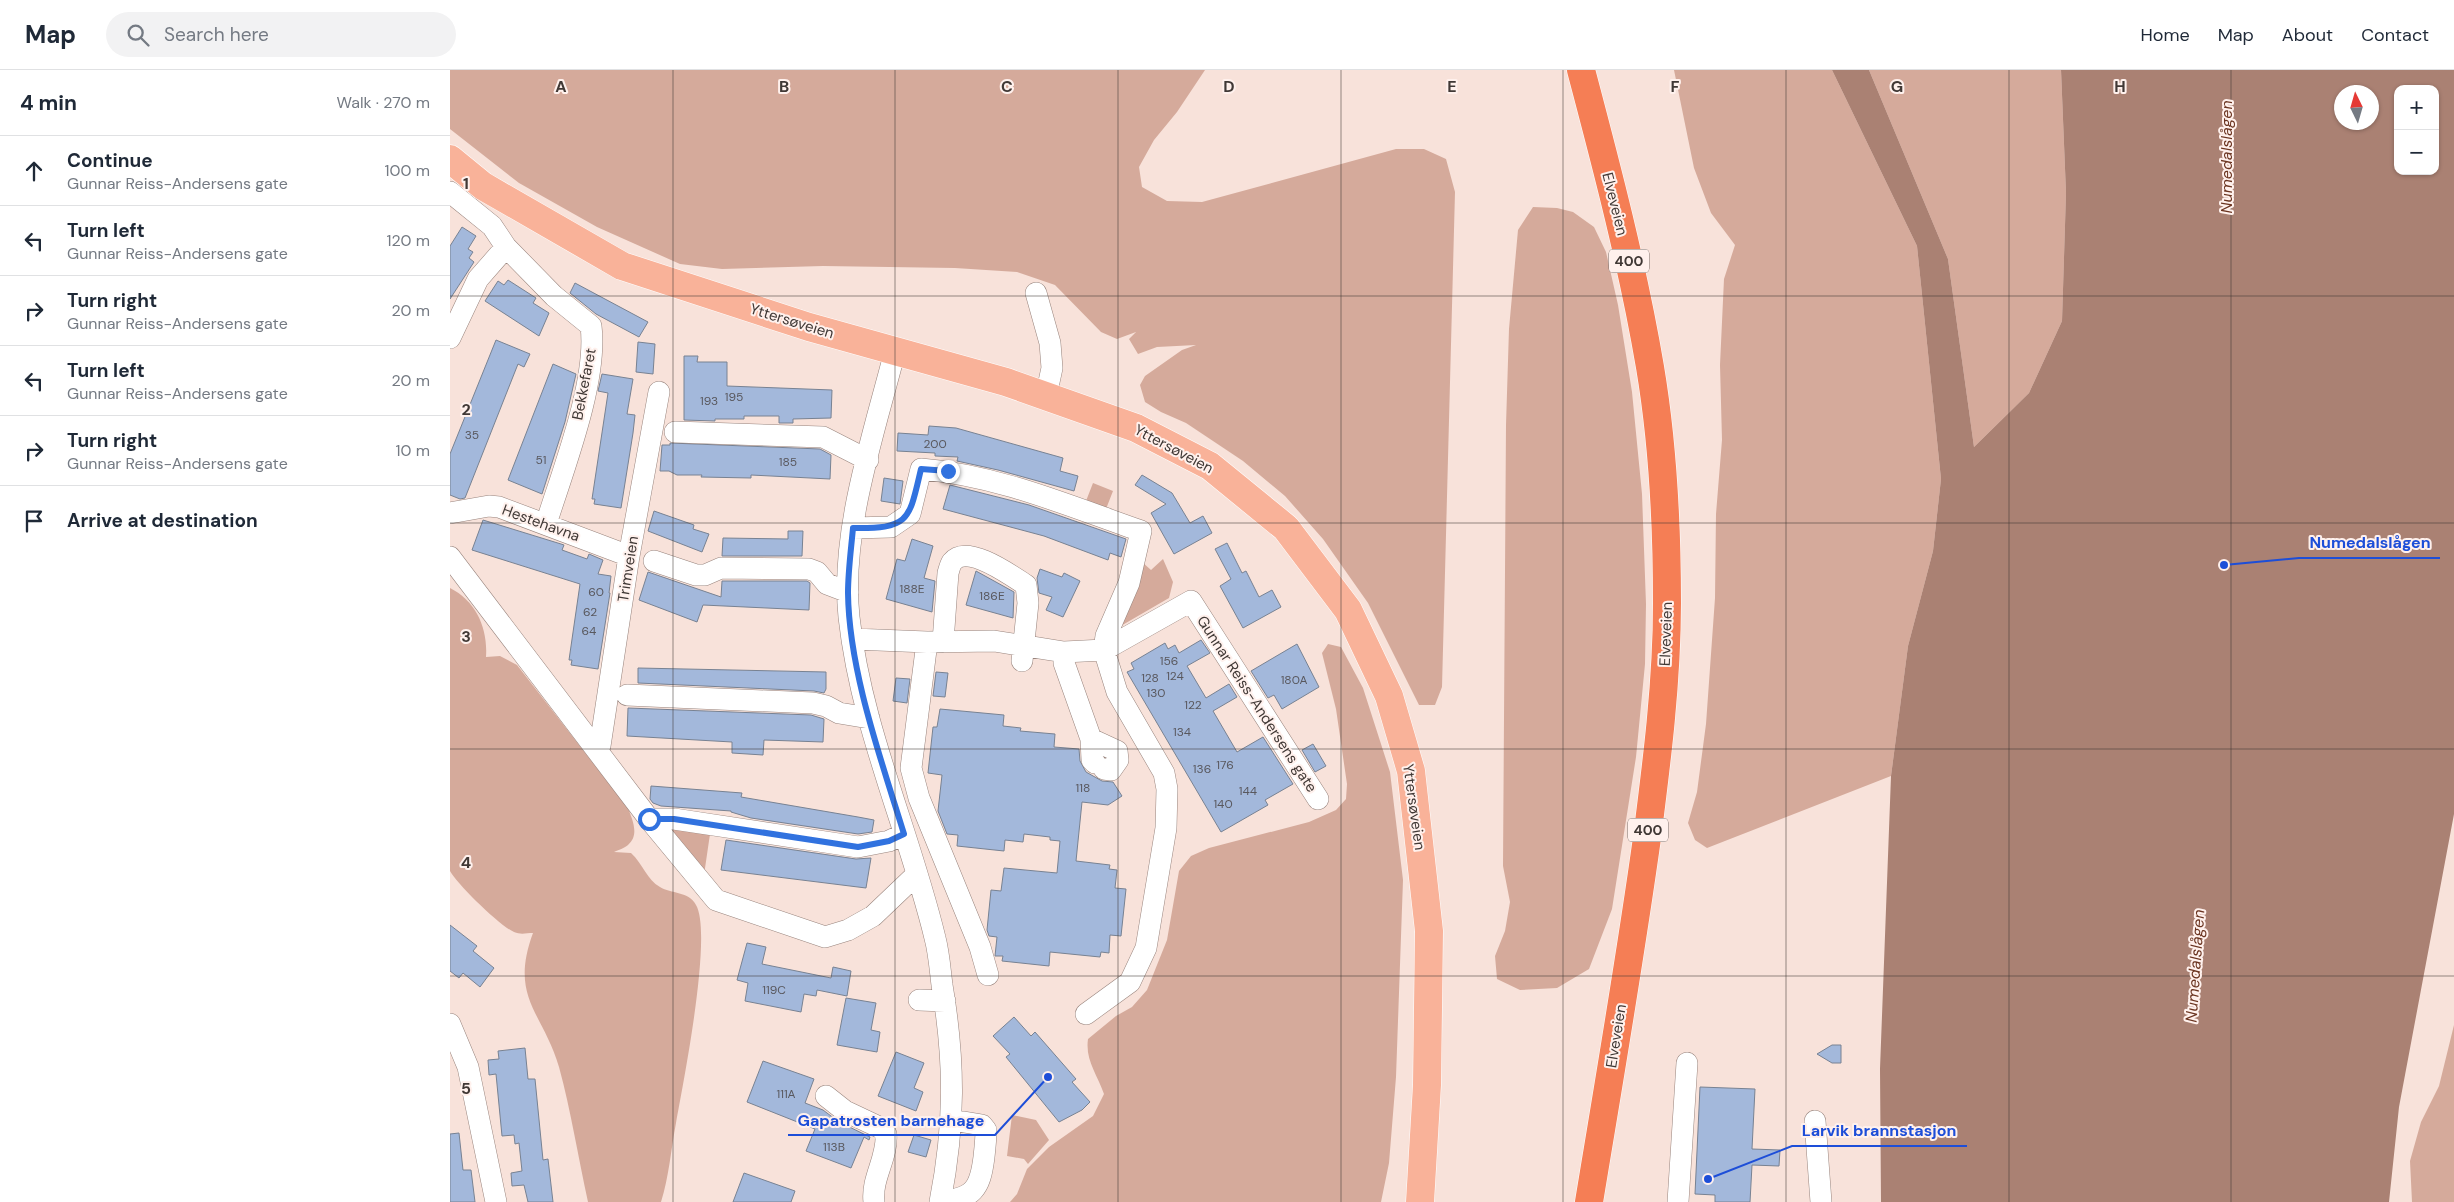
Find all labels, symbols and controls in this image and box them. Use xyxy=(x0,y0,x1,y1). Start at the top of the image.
search box xyxy=(106,12,456,57)
text: Map xyxy=(25,19,76,50)
icon: search xyxy=(124,21,152,49)
text: Search here xyxy=(164,22,269,47)
text: Home xyxy=(2140,23,2190,47)
text: Map xyxy=(2218,23,2254,47)
text: About xyxy=(2282,23,2333,47)
text: Contact xyxy=(2361,23,2429,47)
text: A xyxy=(555,76,567,97)
text: B xyxy=(779,76,789,97)
text: C xyxy=(1001,76,1013,97)
text: D xyxy=(1223,76,1235,97)
text: E xyxy=(1447,76,1457,97)
text: F xyxy=(1671,76,1680,97)
text: G xyxy=(1891,76,1903,97)
text: H xyxy=(2114,76,2126,97)
north arrow xyxy=(2334,85,2379,130)
map controls xyxy=(2394,85,2439,175)
button: + xyxy=(2394,85,2439,130)
text: 4 min xyxy=(20,89,77,117)
text: Walk · 270 m xyxy=(337,92,430,113)
water label: Numedalslågen xyxy=(2216,100,2237,214)
button: − xyxy=(2394,130,2439,175)
text: Continue xyxy=(67,148,153,173)
icon: ahead xyxy=(20,157,48,185)
text: 100 m xyxy=(385,160,430,181)
street label: Elveveien xyxy=(1598,170,1632,238)
text: Gunnar Reiss-Andersens gate xyxy=(67,173,288,194)
text: 1 xyxy=(463,173,469,194)
text: Turn left xyxy=(67,218,145,243)
icon: left xyxy=(20,227,48,255)
text: 120 m xyxy=(386,230,430,251)
text: Gunnar Reiss-Andersens gate xyxy=(67,243,288,264)
road number: 400 xyxy=(1609,250,1649,272)
text: Turn right xyxy=(67,288,157,313)
icon: right xyxy=(20,297,48,325)
street label: Yttersøveien xyxy=(748,299,836,343)
text: 20 m xyxy=(391,300,430,321)
text: Gunnar Reiss-Andersens gate xyxy=(67,313,288,334)
street label: Bekkefaret xyxy=(567,346,601,422)
text: Turn left xyxy=(67,358,145,383)
icon: left xyxy=(20,367,48,395)
text: 20 m xyxy=(391,370,430,391)
text: Gunnar Reiss-Andersens gate xyxy=(67,383,288,404)
house number: 195 xyxy=(725,389,743,405)
house number: 193 xyxy=(700,393,718,409)
text: 2 xyxy=(461,399,471,420)
street label: Yttersøveien xyxy=(1131,420,1217,478)
house number: 35 xyxy=(465,427,479,443)
text: Turn right xyxy=(67,428,157,453)
house number: 200 xyxy=(923,436,947,452)
icon: right xyxy=(20,437,48,465)
text: 10 m xyxy=(396,440,430,461)
house number: 51 xyxy=(535,452,547,468)
text: Gunnar Reiss-Andersens gate xyxy=(67,453,288,474)
house number: 185 xyxy=(779,454,797,470)
route end xyxy=(937,460,960,483)
street label: Hestehavna xyxy=(499,500,583,546)
icon: arrive xyxy=(20,507,48,535)
text: Arrive at destination xyxy=(67,508,258,533)
callout: Numedalslågen xyxy=(2299,527,2440,558)
text: Numedalslågen xyxy=(2309,532,2431,553)
street label: Trimveien xyxy=(613,534,643,604)
house number: 188E xyxy=(899,581,925,597)
house number: 60 xyxy=(588,584,604,600)
house number: 186E xyxy=(979,588,1005,604)
street label: Elveveien xyxy=(1655,601,1677,667)
house number: 62 xyxy=(583,604,597,620)
street label: Gunnar Reiss-Andersens gate xyxy=(1192,612,1322,796)
house number: 64 xyxy=(582,623,596,639)
text: 3 xyxy=(461,626,471,647)
house number: 156 xyxy=(1160,653,1178,669)
house number: 124 xyxy=(1166,668,1184,684)
house number: 128 xyxy=(1141,670,1159,686)
house number: 180A xyxy=(1281,672,1307,688)
house number: 130 xyxy=(1146,685,1166,701)
house number: 122 xyxy=(1184,697,1202,713)
house number: 134 xyxy=(1173,724,1191,740)
house number: 176 xyxy=(1216,757,1234,773)
house number: 136 xyxy=(1193,761,1211,777)
street label: Yttersøveien xyxy=(1398,763,1430,851)
house number: 118 xyxy=(1076,780,1090,796)
house number: 144 xyxy=(1239,783,1257,799)
house number: 140 xyxy=(1213,796,1233,812)
route start xyxy=(638,808,661,831)
road number: 400 xyxy=(1628,818,1668,842)
text: 4 xyxy=(461,852,471,873)
water label: Numedalslågen xyxy=(2181,909,2209,1023)
house number: 119C xyxy=(762,982,786,998)
street label: Elveveien xyxy=(1601,1003,1631,1069)
text: 5 xyxy=(461,1078,471,1099)
house number: 111A xyxy=(776,1086,796,1102)
callout: Gapatrosten barnehage xyxy=(788,1104,995,1135)
text: Gapatrosten barnehage xyxy=(798,1110,984,1131)
callout: Larvik brannstasjon xyxy=(1792,1115,1967,1146)
text: Larvik brannstasjon xyxy=(1802,1120,1956,1141)
house number: 113B xyxy=(823,1139,845,1155)

